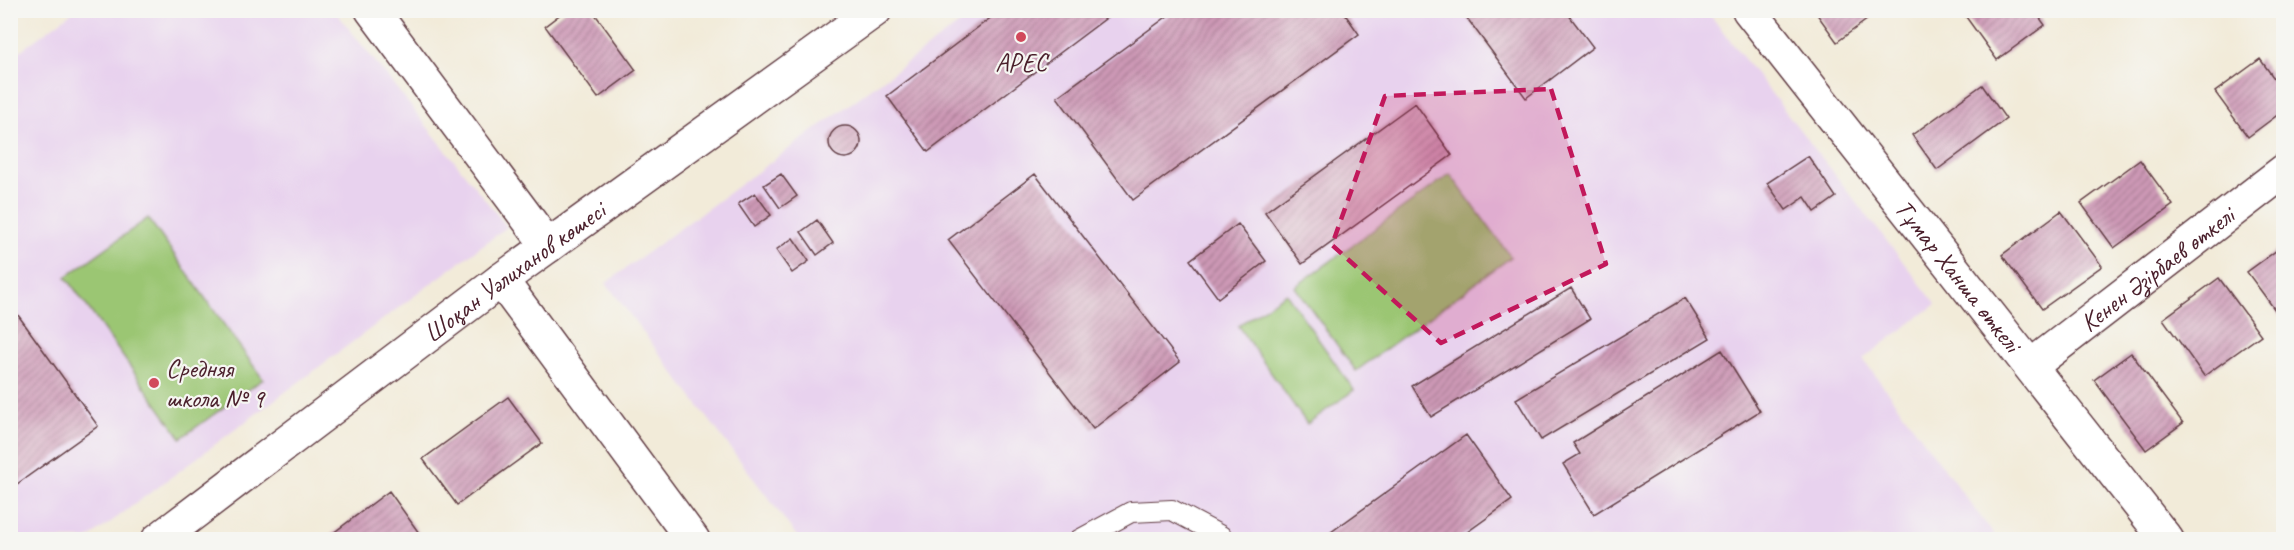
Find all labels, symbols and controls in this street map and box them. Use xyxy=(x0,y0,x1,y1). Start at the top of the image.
marker: APEC xyxy=(1014,30,1028,44)
place label: APEC xyxy=(995,46,1050,79)
street label: Шоқан Уәлиханов көшесі xyxy=(417,192,614,349)
street label: Тұмар Ханша өткелі xyxy=(1888,192,2031,361)
street label: Кенен Әзірбаев өткелі xyxy=(2073,197,2243,339)
place label: Средняя школа № 9 xyxy=(166,352,266,415)
marker: Средняя школа № 9 xyxy=(147,376,161,390)

